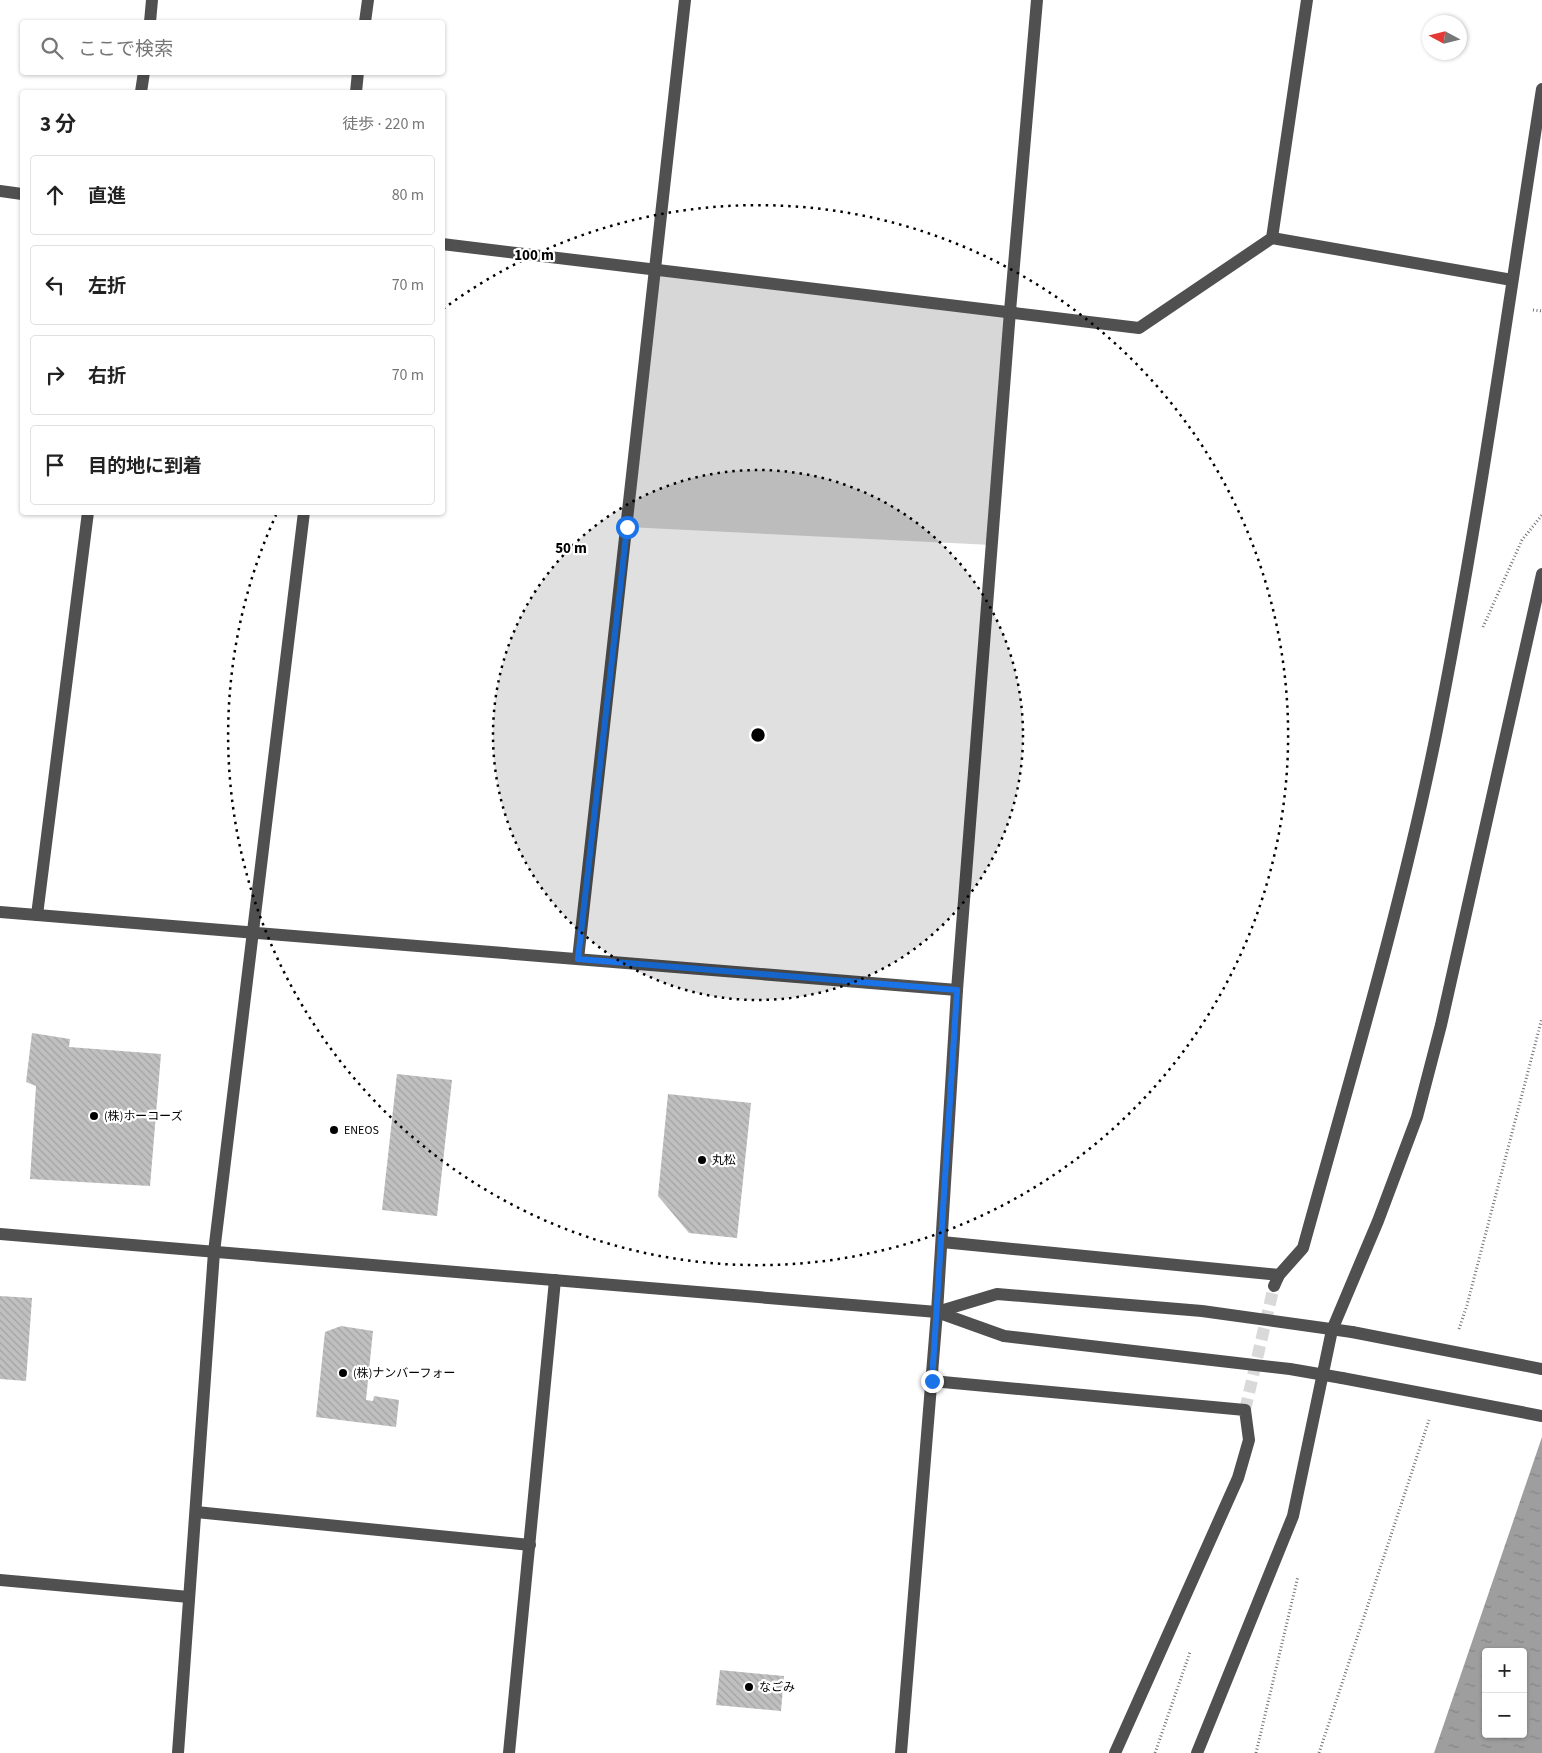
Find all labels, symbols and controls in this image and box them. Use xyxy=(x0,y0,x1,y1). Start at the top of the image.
north arrow xyxy=(1422,15,1467,60)
search box xyxy=(20,20,445,75)
icon: search xyxy=(38,34,66,62)
text: ここで検索 xyxy=(78,36,173,63)
text: 3 分 xyxy=(40,109,76,139)
text: 徒歩 · 220 m xyxy=(342,113,425,135)
icon: ahead xyxy=(41,181,69,209)
text: 直進 xyxy=(88,183,126,210)
text: 80 m xyxy=(392,184,424,206)
text: 100 m xyxy=(514,245,554,266)
icon: left xyxy=(41,271,69,299)
text: 左折 xyxy=(88,273,126,300)
text: 70 m xyxy=(392,274,424,296)
icon: right xyxy=(41,361,69,389)
text: 右折 xyxy=(88,363,126,390)
text: 70 m xyxy=(392,364,424,386)
icon: arrive xyxy=(41,451,69,479)
text: 目的地に到着 xyxy=(88,453,202,480)
route start xyxy=(616,516,639,539)
text: 50 m xyxy=(555,538,587,559)
centre of rings xyxy=(749,726,767,744)
place label: (株)ホーコーズ xyxy=(104,1108,183,1125)
marker: (株)ホーコーズ xyxy=(88,1110,100,1122)
place label: ENEOS xyxy=(344,1122,379,1139)
marker: ENEOS xyxy=(328,1124,340,1136)
place label: 丸松 xyxy=(712,1152,736,1169)
marker: 丸松 xyxy=(696,1154,708,1166)
place label: (株)ナンバーフォー xyxy=(353,1365,456,1382)
marker: (株)ナンバーフォー xyxy=(337,1367,349,1379)
route end xyxy=(921,1370,944,1393)
map controls xyxy=(1482,1648,1527,1738)
button: + xyxy=(1482,1648,1527,1693)
place label: なごみ xyxy=(759,1679,795,1696)
marker: なごみ xyxy=(743,1681,755,1693)
button: − xyxy=(1482,1693,1527,1738)

